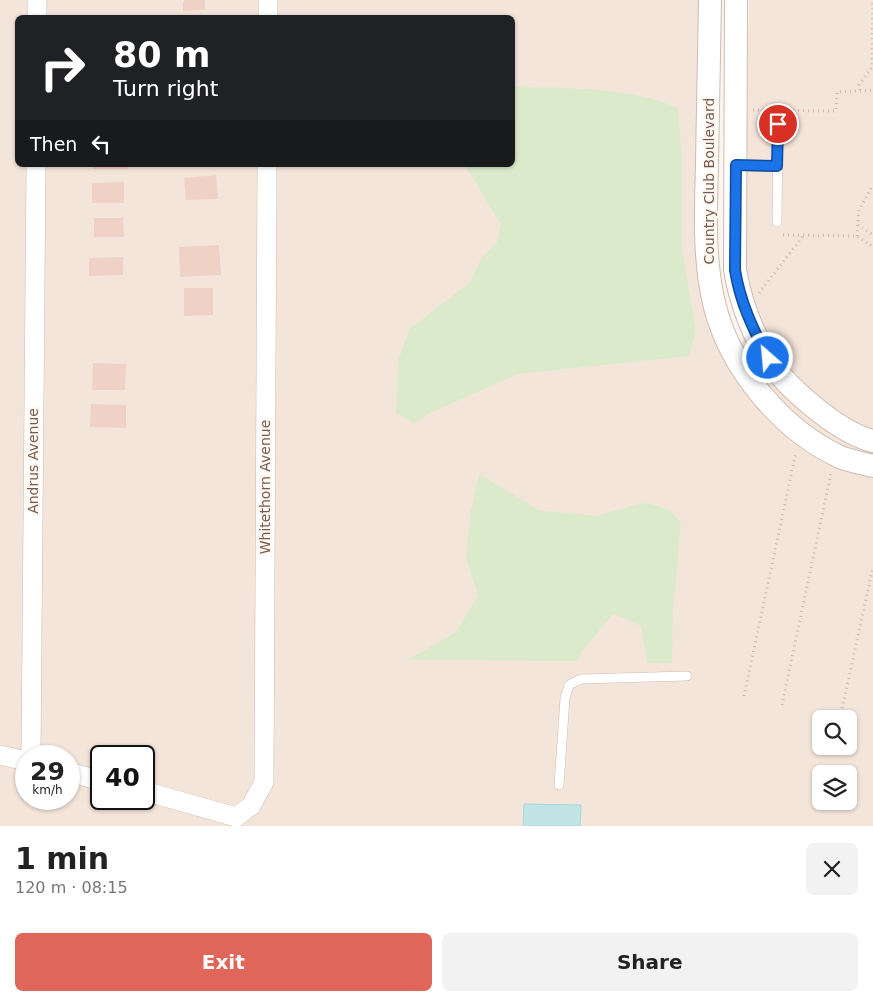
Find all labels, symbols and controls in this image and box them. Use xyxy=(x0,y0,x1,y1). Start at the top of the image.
icon: right xyxy=(30,35,95,100)
text: 80 m xyxy=(113,35,210,75)
text: Turn right xyxy=(113,76,218,101)
street label: Country Club Boulevard xyxy=(701,98,717,264)
pin xyxy=(757,103,799,145)
icon: arrive xyxy=(764,110,792,138)
icon: left xyxy=(87,130,115,158)
text: Then xyxy=(30,133,77,155)
position arrow xyxy=(741,331,793,383)
street label: Andrus Avenue xyxy=(25,408,41,514)
street label: Whitethorn Avenue xyxy=(257,420,273,554)
map controls xyxy=(812,710,857,810)
button: search xyxy=(812,710,857,755)
speed limit sign: 40 xyxy=(90,745,155,810)
text: 29 xyxy=(30,757,65,786)
button: layers xyxy=(812,765,857,810)
text: km/h xyxy=(32,783,63,797)
text: 1 min xyxy=(15,841,109,876)
button: close xyxy=(806,843,858,895)
text: 120 m · 08:15 xyxy=(15,878,128,897)
button: Exit xyxy=(15,933,432,991)
button: Share xyxy=(442,933,858,991)

